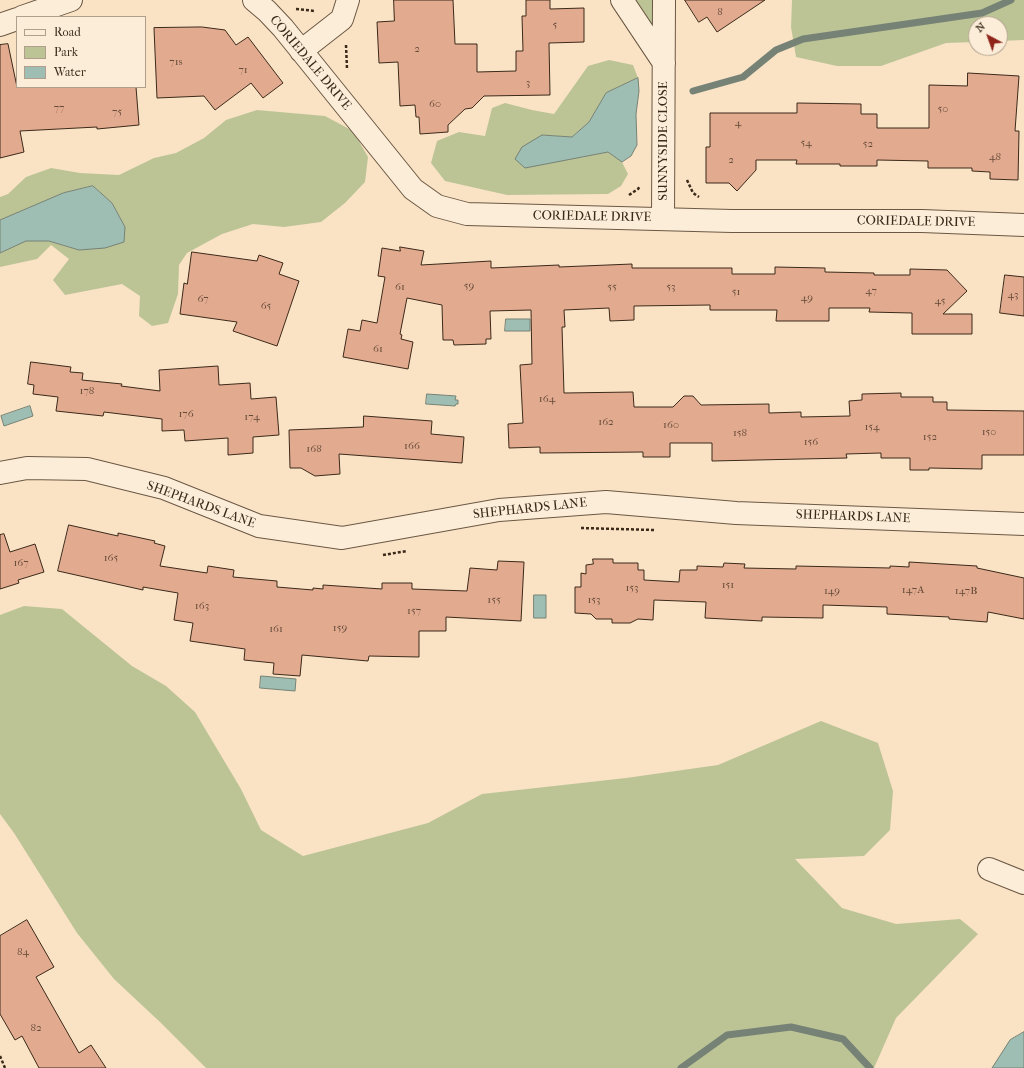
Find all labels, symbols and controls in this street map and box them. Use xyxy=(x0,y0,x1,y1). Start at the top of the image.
house number: 8 xyxy=(717,5,723,19)
street label: CORIEDALE DRIVE xyxy=(266,13,354,113)
legend xyxy=(16,16,146,88)
north arrow xyxy=(968,16,1008,56)
house number: 5 xyxy=(553,18,557,32)
text: N xyxy=(973,20,988,35)
text: Road xyxy=(54,25,81,39)
house number: 2 xyxy=(414,42,420,56)
text: Park xyxy=(54,45,78,59)
house number: 71s xyxy=(169,55,183,69)
house number: 71 xyxy=(238,63,248,77)
text: Water xyxy=(54,65,86,79)
house number: 3 xyxy=(526,76,530,90)
street label: SUNNYSIDE CLOSE xyxy=(656,81,672,201)
house number: 60 xyxy=(429,97,441,111)
house number: 77 xyxy=(54,101,64,115)
house number: 50 xyxy=(938,102,948,116)
house number: 75 xyxy=(112,105,122,119)
house number: 4 xyxy=(735,116,741,130)
house number: 54 xyxy=(800,136,812,150)
house number: 52 xyxy=(863,137,873,151)
house number: 48 xyxy=(989,150,1001,164)
house number: 2 xyxy=(728,153,734,167)
street label: CORIEDALE DRIVE xyxy=(533,208,651,226)
street label: CORIEDALE DRIVE xyxy=(857,213,975,231)
house number: 59 xyxy=(464,279,474,293)
house number: 61 xyxy=(395,280,405,294)
house number: 55 xyxy=(607,280,617,294)
house number: 53 xyxy=(666,280,676,294)
house number: 47 xyxy=(865,284,877,298)
house number: 51 xyxy=(732,285,740,299)
house number: 43 xyxy=(1007,288,1019,302)
house number: 49 xyxy=(801,291,813,305)
house number: 67 xyxy=(197,292,209,306)
house number: 45 xyxy=(935,294,945,308)
house number: 65 xyxy=(261,299,271,313)
house number: 61 xyxy=(373,342,383,356)
house number: 178 xyxy=(80,384,94,398)
house number: 164 xyxy=(539,392,555,406)
house number: 176 xyxy=(178,407,194,421)
house number: 174 xyxy=(244,410,260,424)
house number: 162 xyxy=(598,415,614,429)
house number: 160 xyxy=(663,418,679,432)
house number: 154 xyxy=(864,420,880,434)
house number: 150 xyxy=(982,425,996,439)
house number: 158 xyxy=(733,426,747,440)
house number: 152 xyxy=(923,430,937,444)
house number: 156 xyxy=(804,435,818,449)
house number: 166 xyxy=(404,439,420,453)
house number: 168 xyxy=(306,442,322,456)
street label: SHEPHARDS LANE xyxy=(145,478,257,532)
street label: SHEPHARDS LANE xyxy=(472,495,588,523)
street label: SHEPHARDS LANE xyxy=(796,507,910,527)
house number: 165 xyxy=(104,551,118,565)
house number: 167 xyxy=(13,556,29,570)
house number: 151 xyxy=(722,578,734,592)
house number: 153 xyxy=(625,581,639,595)
house number: 147A xyxy=(902,583,924,597)
house number: 149 xyxy=(824,584,840,598)
house number: 147B xyxy=(955,584,977,598)
house number: 155 xyxy=(487,593,501,607)
house number: 153 xyxy=(587,593,601,607)
house number: 163 xyxy=(195,599,209,613)
house number: 157 xyxy=(407,604,421,618)
house number: 159 xyxy=(333,621,347,635)
house number: 161 xyxy=(269,622,283,636)
house number: 84 xyxy=(17,945,29,959)
house number: 82 xyxy=(30,1021,42,1035)

